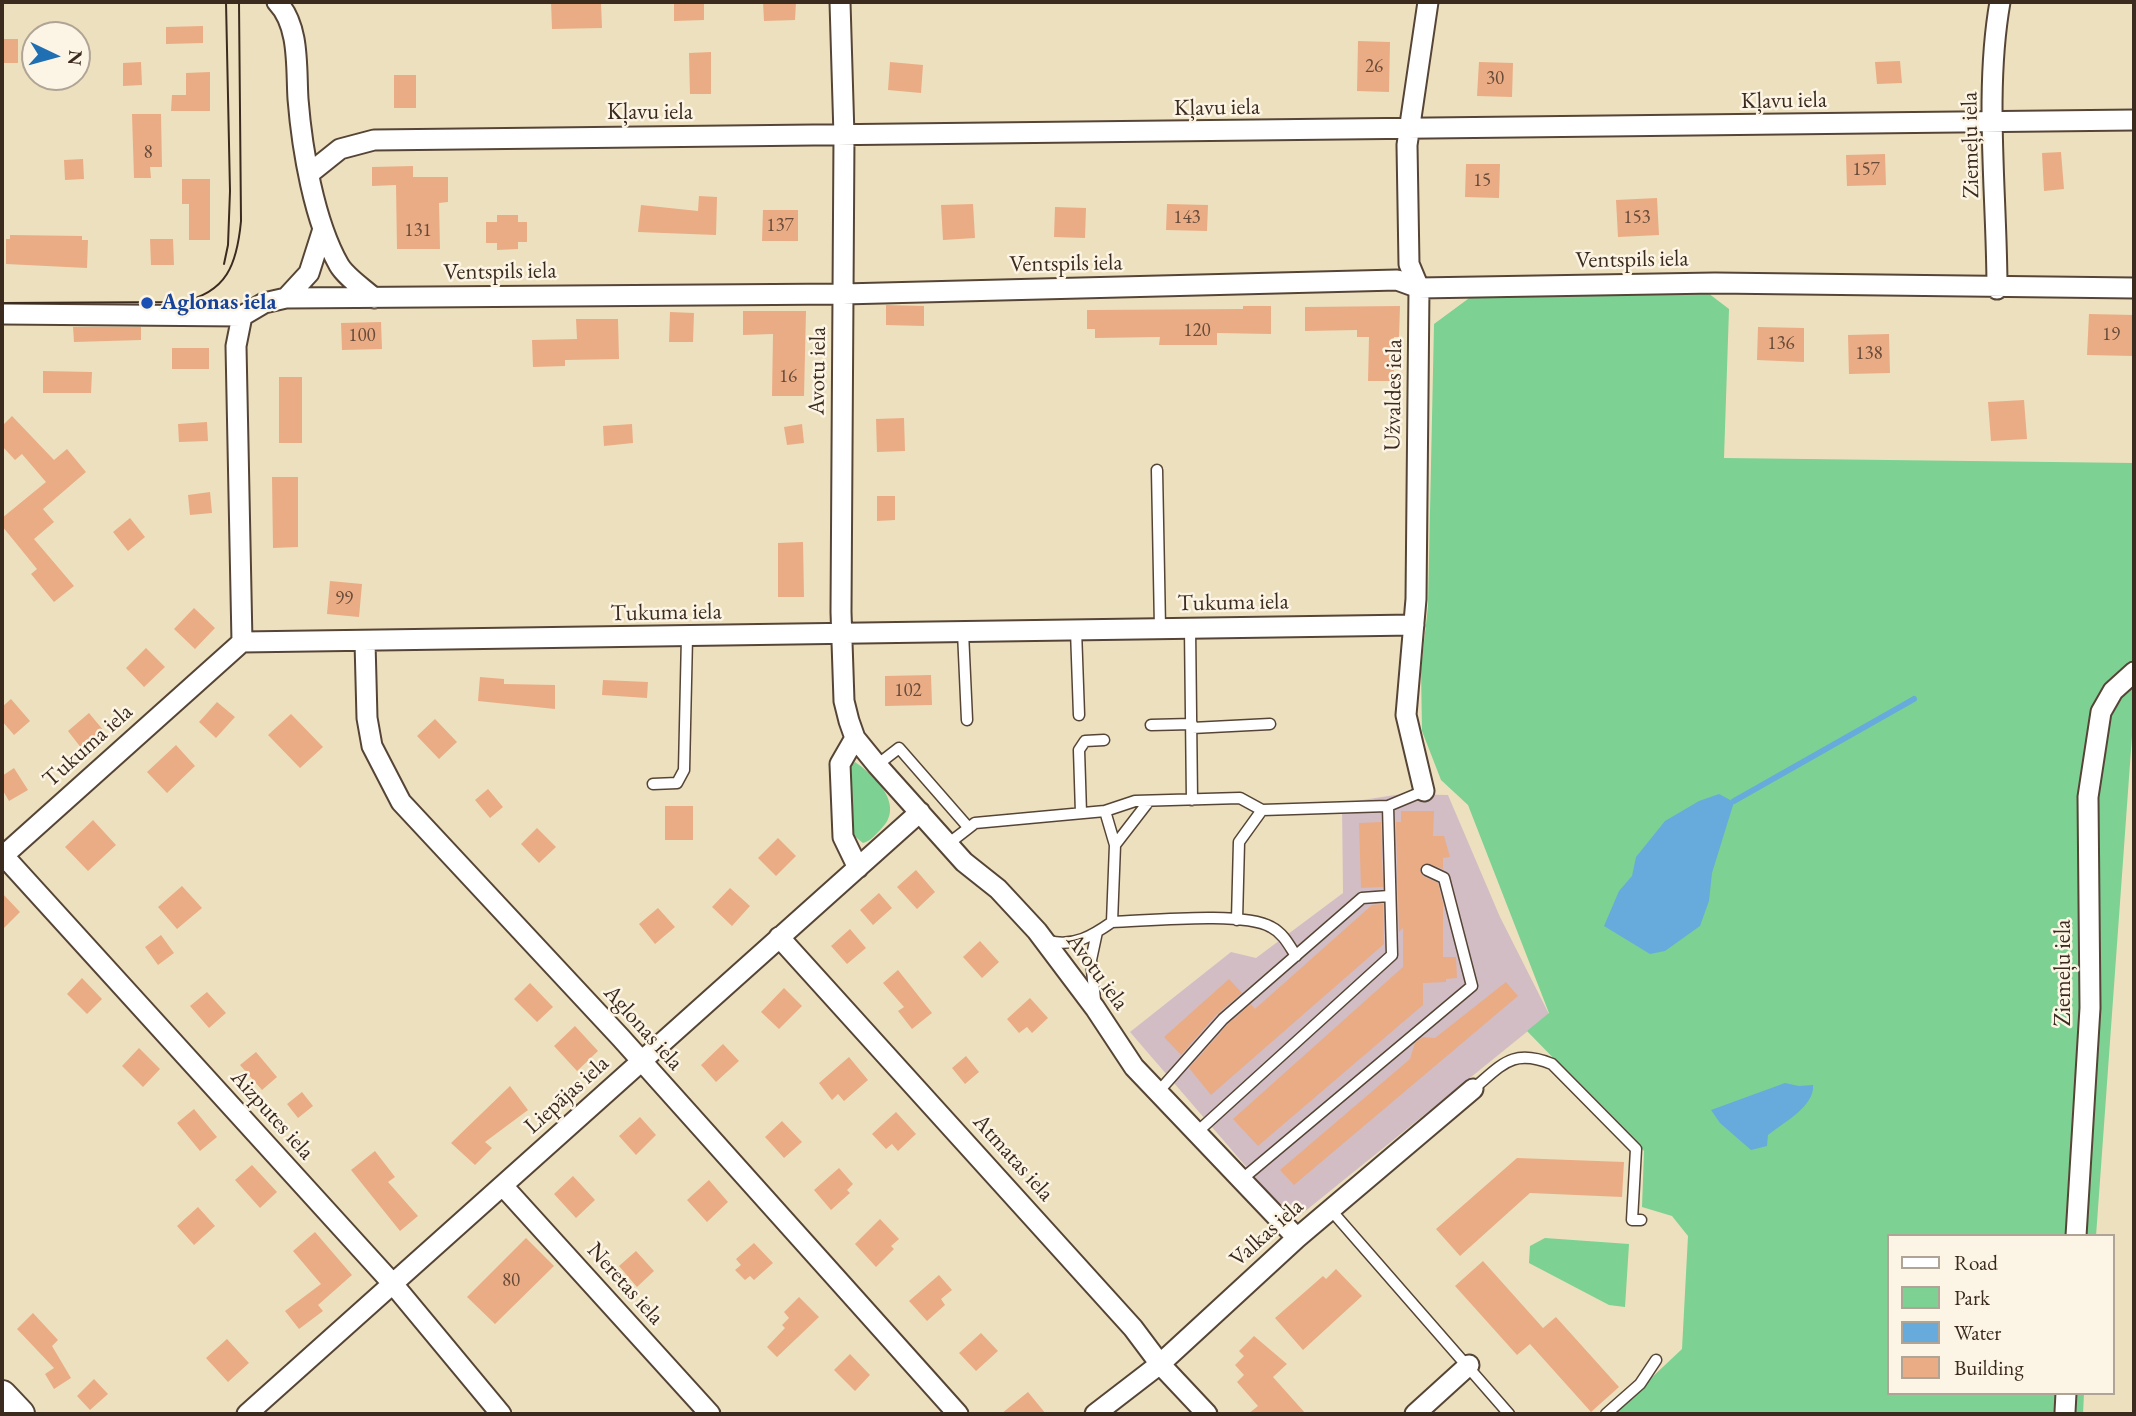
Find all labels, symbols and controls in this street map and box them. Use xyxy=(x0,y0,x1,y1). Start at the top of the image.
north arrow xyxy=(21,21,91,91)
text: N xyxy=(62,49,89,66)
house number: 26 xyxy=(1365,56,1383,78)
house number: 30 xyxy=(1486,68,1504,90)
street label: Kļavu iela xyxy=(1741,86,1827,116)
street label: Ziemeļu iela xyxy=(1956,91,1986,199)
street label: Kļavu iela xyxy=(1174,93,1260,123)
street label: Kļavu iela xyxy=(607,99,693,127)
house number: 8 xyxy=(143,142,153,164)
house number: 157 xyxy=(1852,159,1880,181)
house number: 15 xyxy=(1473,170,1491,192)
house number: 143 xyxy=(1173,207,1201,229)
house number: 153 xyxy=(1623,207,1651,229)
house number: 137 xyxy=(766,215,794,237)
house number: 131 xyxy=(404,220,432,242)
street label: Ventspils iela xyxy=(1575,245,1689,275)
street label: Ventspils iela xyxy=(1009,249,1123,279)
street label: Ventspils iela xyxy=(443,257,557,287)
place label: Aglonas iela xyxy=(161,289,277,317)
marker: Aglonas iela xyxy=(139,295,155,311)
house number: 120 xyxy=(1183,320,1211,342)
house number: 19 xyxy=(2102,324,2120,346)
house number: 100 xyxy=(348,325,376,347)
street label: Avotu iela xyxy=(803,327,833,415)
house number: 136 xyxy=(1767,333,1795,355)
street label: Užvaldes iela xyxy=(1379,339,1409,451)
house number: 138 xyxy=(1855,343,1883,365)
house number: 16 xyxy=(779,366,797,388)
house number: 99 xyxy=(335,588,353,610)
street label: Tukuma iela xyxy=(1177,588,1289,618)
street label: Tukuma iela xyxy=(610,598,722,628)
house number: 102 xyxy=(894,680,922,702)
street label: Tukuma iela xyxy=(37,698,139,794)
street label: Ziemeļu iela xyxy=(2050,920,2078,1026)
street label: Avotu iela xyxy=(1060,928,1134,1016)
street label: Aglonas iela xyxy=(597,980,689,1076)
street label: Liepājas iela xyxy=(519,1050,615,1140)
street label: Aizputes iela xyxy=(224,1064,320,1166)
street label: Atmatas iela xyxy=(967,1109,1059,1207)
street label: Valkas iela xyxy=(1225,1193,1309,1273)
legend xyxy=(1888,1234,2115,1395)
street label: Neretas iela xyxy=(581,1237,669,1331)
text: Road xyxy=(1954,1249,1998,1276)
house number: 80 xyxy=(502,1270,520,1292)
text: Park xyxy=(1954,1284,1990,1311)
text: Water xyxy=(1954,1319,2001,1346)
text: Building xyxy=(1954,1354,2024,1381)

